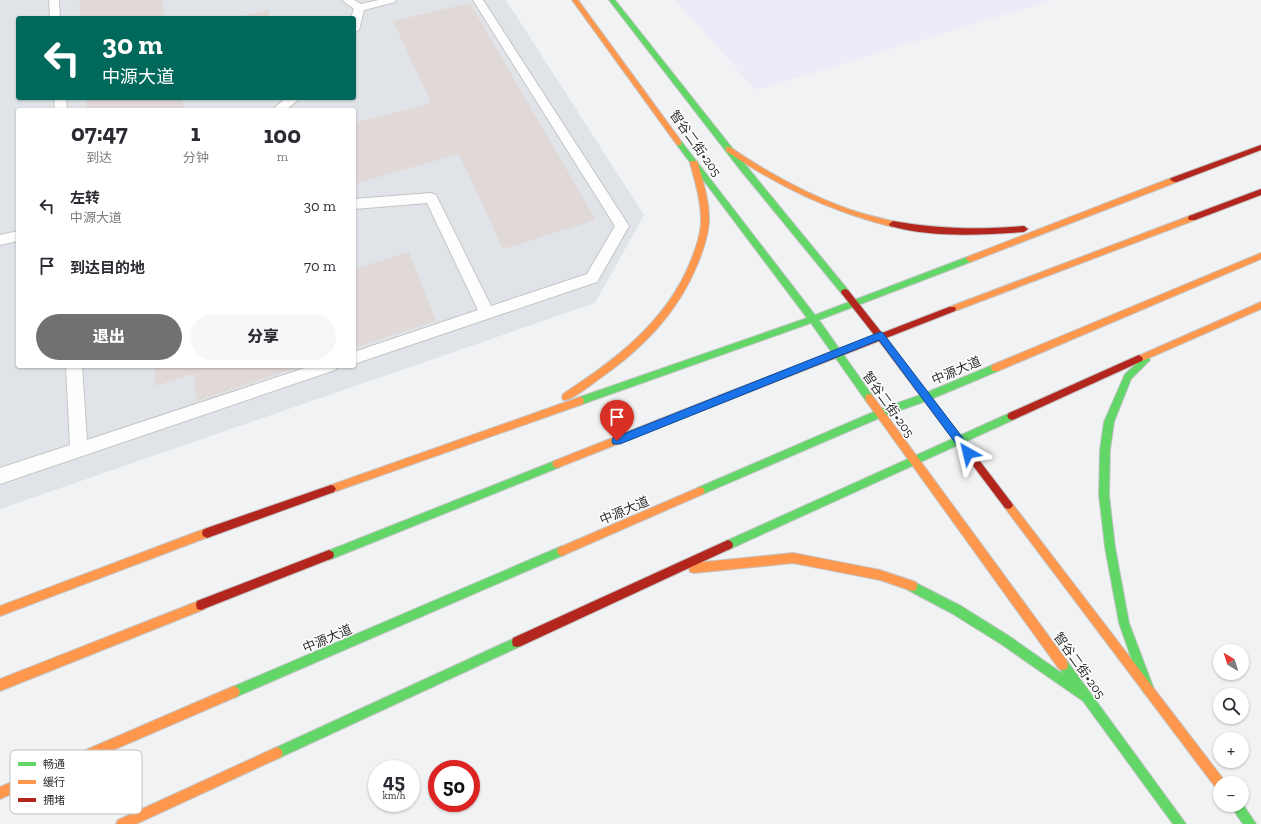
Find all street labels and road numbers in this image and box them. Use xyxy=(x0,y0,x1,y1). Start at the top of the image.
street label: 智谷二街•205 xyxy=(667,108,725,179)
street label: 中源大道 xyxy=(929,353,983,388)
street label: 智谷二街•205 xyxy=(860,369,918,440)
street label: 中源大道 xyxy=(597,493,651,528)
street label: 中源大道 xyxy=(300,621,354,656)
street label: 智谷二街•205 xyxy=(1051,630,1109,701)

